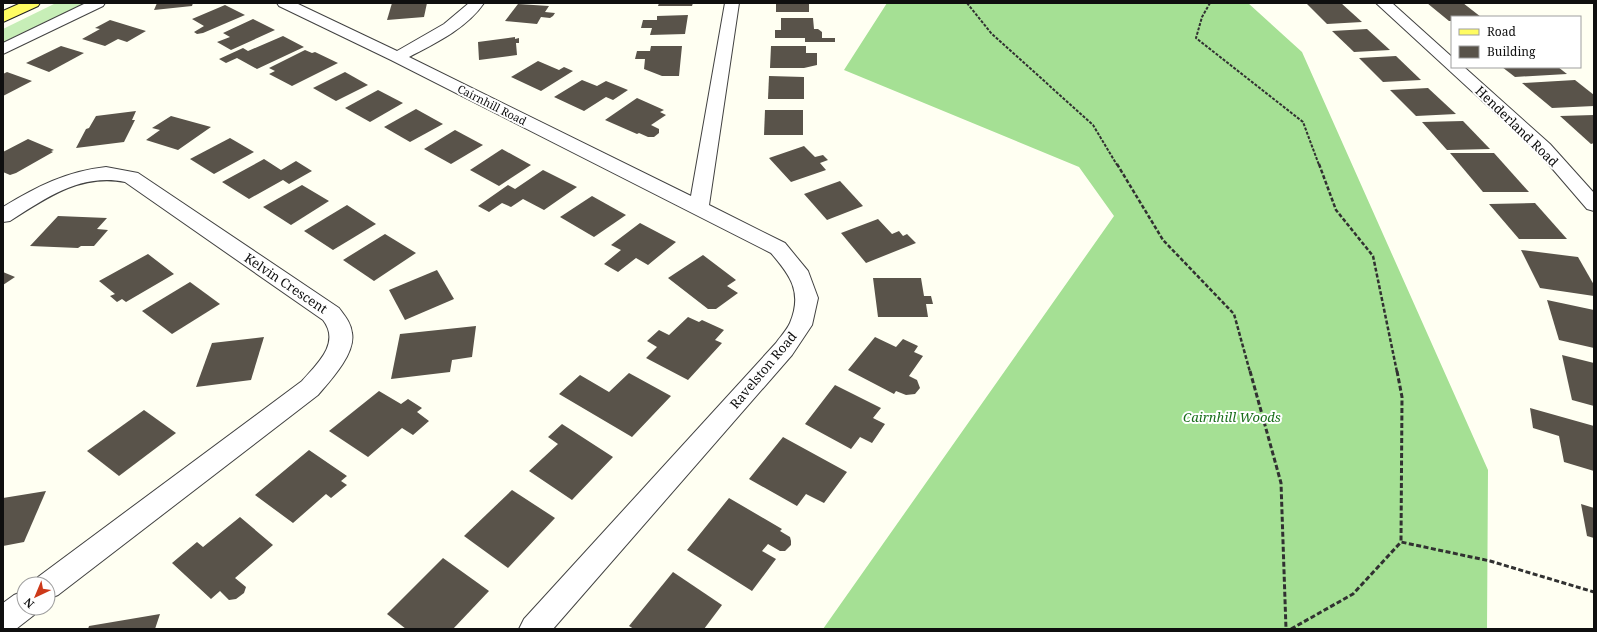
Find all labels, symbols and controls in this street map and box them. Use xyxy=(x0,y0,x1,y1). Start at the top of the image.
legend xyxy=(1451,16,1581,68)
text: Road xyxy=(1487,23,1517,40)
text: Building xyxy=(1487,43,1536,60)
street label: Cairnhill Road xyxy=(455,81,529,128)
street label: Henderland Road xyxy=(1471,82,1563,170)
street label: Kelvin Crescent xyxy=(241,249,331,318)
street label: Ravelston Road xyxy=(725,328,801,412)
park label: Cairnhill Woods xyxy=(1183,408,1281,426)
north arrow xyxy=(16,576,56,616)
text: N xyxy=(20,595,37,612)

